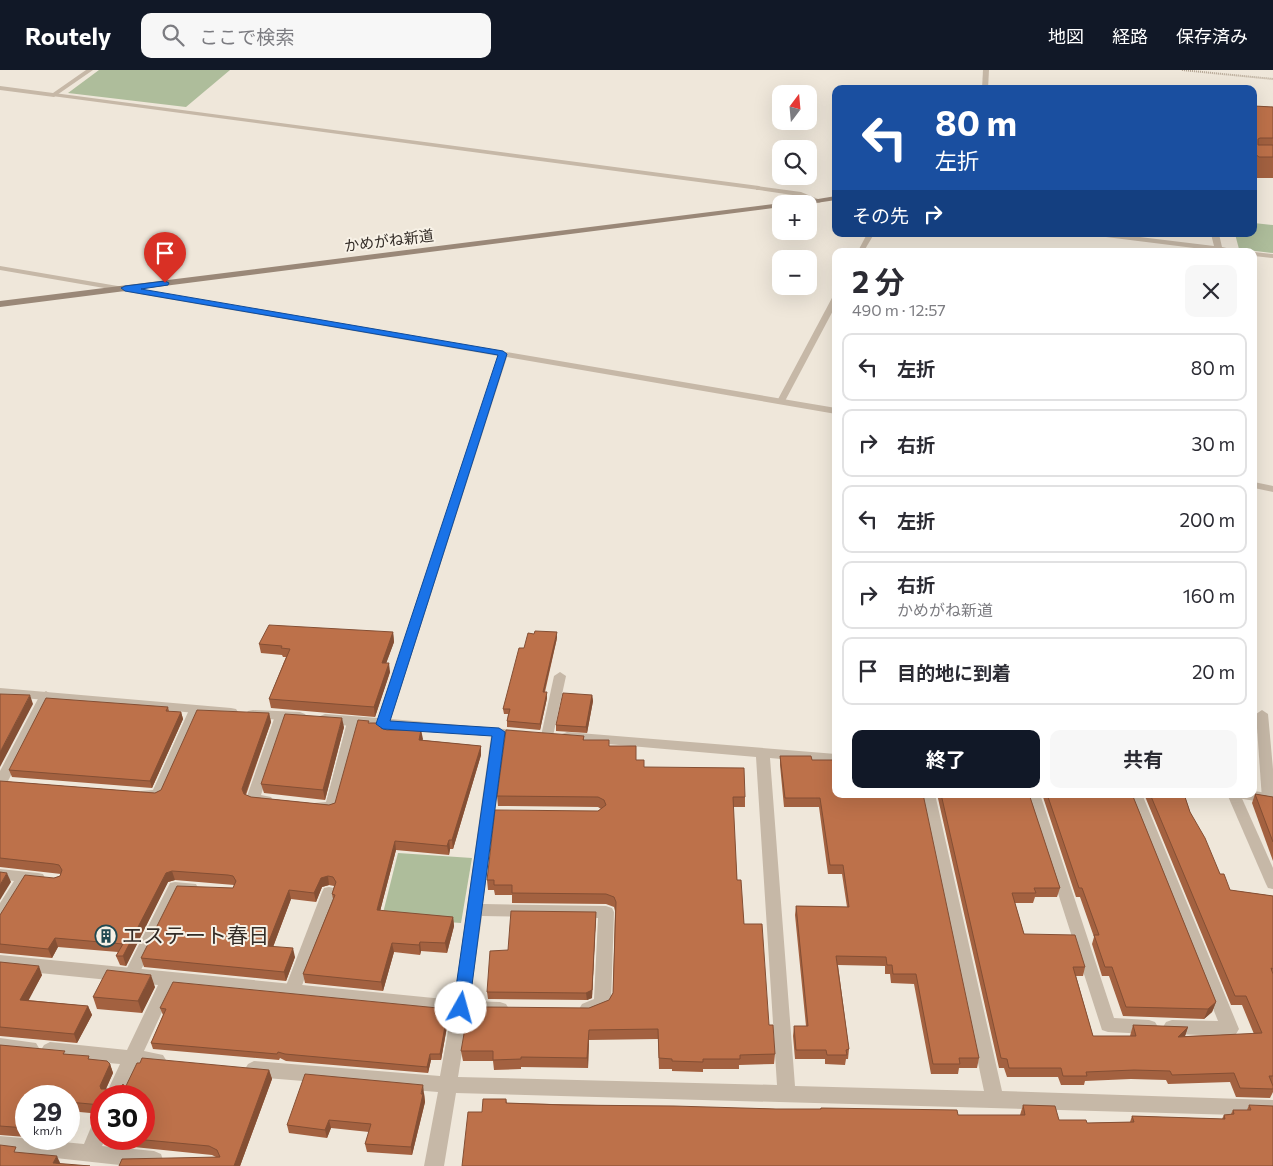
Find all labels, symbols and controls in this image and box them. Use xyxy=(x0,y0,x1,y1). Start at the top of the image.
search box xyxy=(141,13,491,58)
text: Routely xyxy=(25,21,111,50)
icon: search xyxy=(159,21,187,49)
text: ここで検索 xyxy=(199,25,294,48)
text: 地図 xyxy=(1048,25,1084,47)
text: 経路 xyxy=(1112,25,1148,47)
text: 保存済み xyxy=(1176,25,1248,47)
north arrow xyxy=(772,85,818,130)
map controls xyxy=(772,85,817,295)
text: 80 m xyxy=(935,100,1017,143)
icon: left xyxy=(852,105,917,170)
button: search xyxy=(772,140,817,185)
text: 左折 xyxy=(935,147,979,174)
button: + xyxy=(772,195,817,240)
icon: right xyxy=(919,200,947,228)
text: その先 xyxy=(852,204,909,227)
street label: かめがね新道 xyxy=(343,226,435,254)
pin xyxy=(144,232,186,283)
icon: arrive xyxy=(151,239,179,267)
button: − xyxy=(772,250,817,295)
text: 2 分 xyxy=(852,262,905,299)
button: close xyxy=(1185,265,1237,317)
text: 490 m · 12:57 xyxy=(852,300,946,319)
icon: left xyxy=(854,353,882,381)
text: 80 m xyxy=(1191,356,1235,379)
text: 左折 xyxy=(897,357,935,380)
icon: right xyxy=(854,429,882,457)
text: 30 m xyxy=(1192,432,1235,455)
text: 右折 xyxy=(897,433,935,456)
icon: left xyxy=(854,505,882,533)
text: 200 m xyxy=(1180,508,1235,531)
text: 左折 xyxy=(897,509,935,532)
text: 右折 xyxy=(897,573,935,596)
icon: right xyxy=(854,581,882,609)
text: 160 m xyxy=(1183,584,1235,607)
text: かめがね新道 xyxy=(897,600,993,619)
icon: arrive xyxy=(854,657,882,685)
text: 20 m xyxy=(1192,660,1235,683)
text: 目的地に到着 xyxy=(897,661,1011,684)
button: 終了 xyxy=(852,730,1040,788)
button: 共有 xyxy=(1050,730,1237,788)
place label: エステート春日 xyxy=(122,922,269,947)
building icon: エステート春日 xyxy=(94,924,118,948)
position arrow xyxy=(434,981,486,1033)
speed limit sign: 30 xyxy=(90,1085,155,1150)
text: 29 xyxy=(33,1096,62,1126)
text: km/h xyxy=(33,1123,62,1137)

